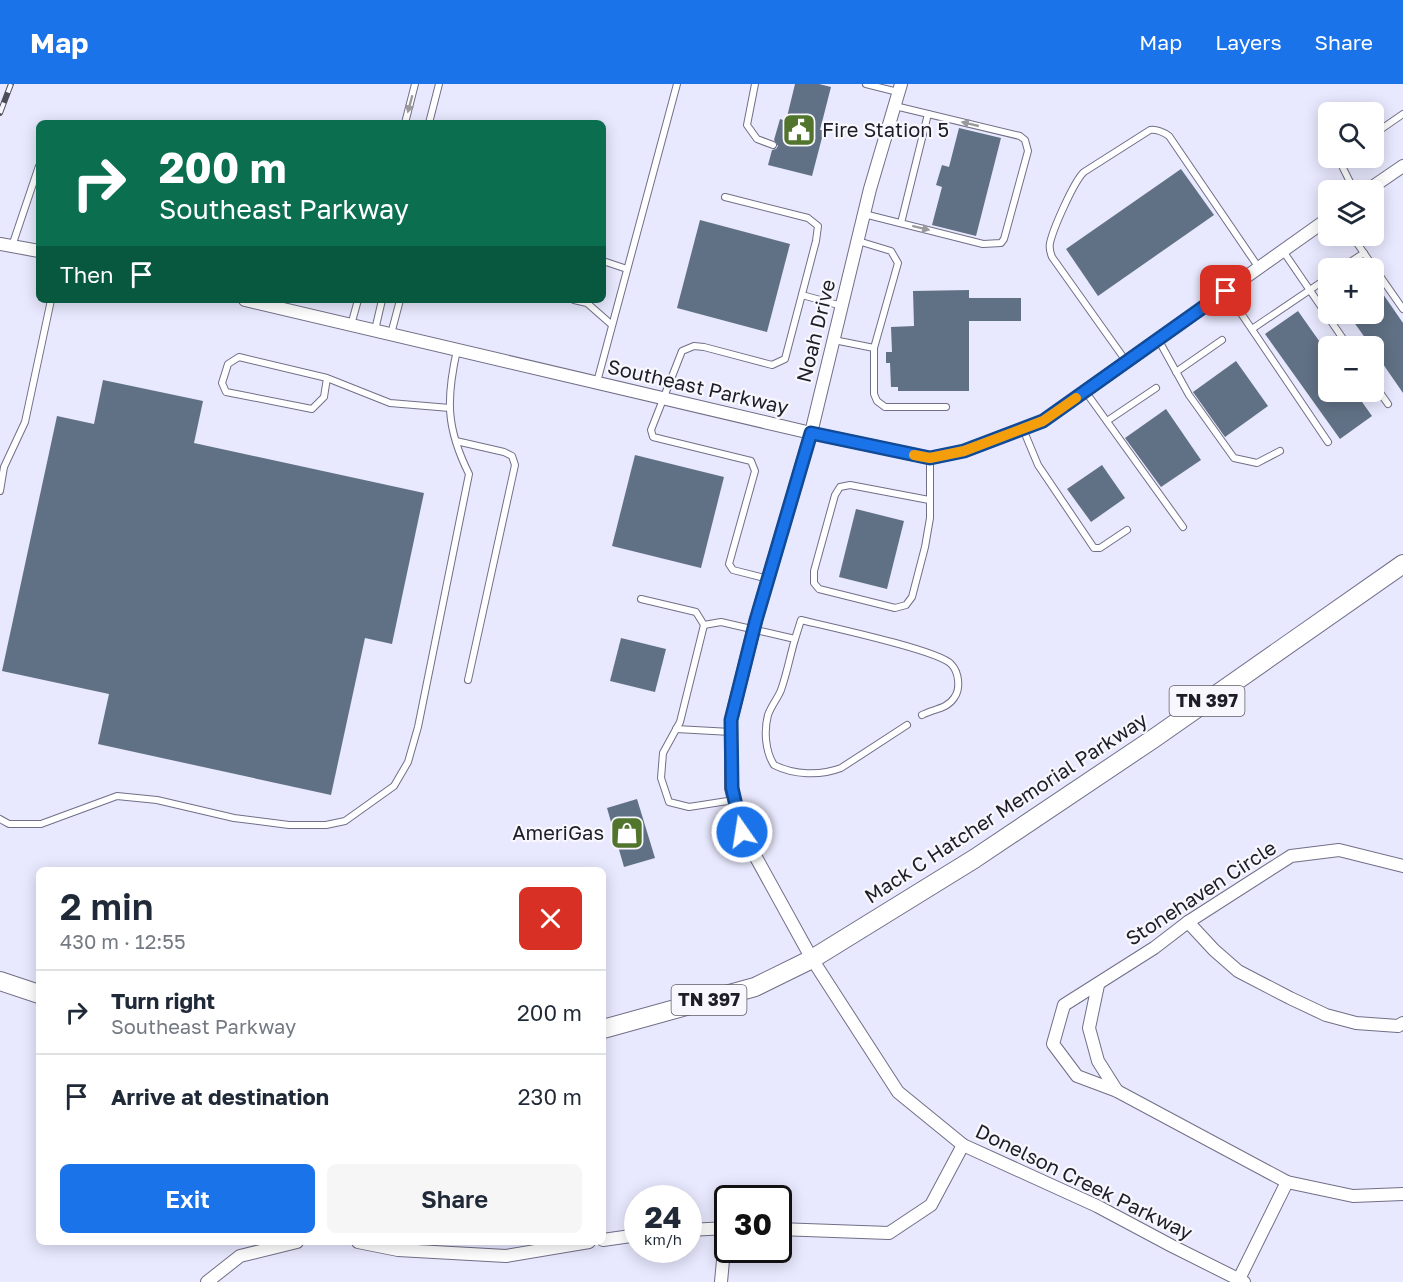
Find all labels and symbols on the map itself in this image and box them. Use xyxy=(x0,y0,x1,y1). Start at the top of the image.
one-way arrow xyxy=(405,95,414,113)
public building icon: Fire Station 5 xyxy=(781,112,817,148)
place label: Fire Station 5 xyxy=(822,117,949,141)
one-way arrow xyxy=(960,119,979,128)
one-way arrow xyxy=(912,224,930,234)
pin xyxy=(1200,265,1251,316)
street label: Noah Drive xyxy=(791,277,839,385)
street label: Southeast Parkway xyxy=(605,354,791,419)
road number: TN 397 xyxy=(1170,686,1244,716)
street label: Mack C Hatcher Memorial Parkway xyxy=(860,707,1151,908)
position arrow xyxy=(710,800,774,864)
shop icon: AmeriGas xyxy=(609,815,645,851)
place label: AmeriGas xyxy=(512,820,604,844)
street label: Stonehaven Circle xyxy=(1121,835,1280,950)
road number: TN 397 xyxy=(672,985,746,1015)
street label: Donelson Creek Parkway xyxy=(972,1118,1197,1244)
speed limit sign: 30 xyxy=(714,1185,792,1263)

